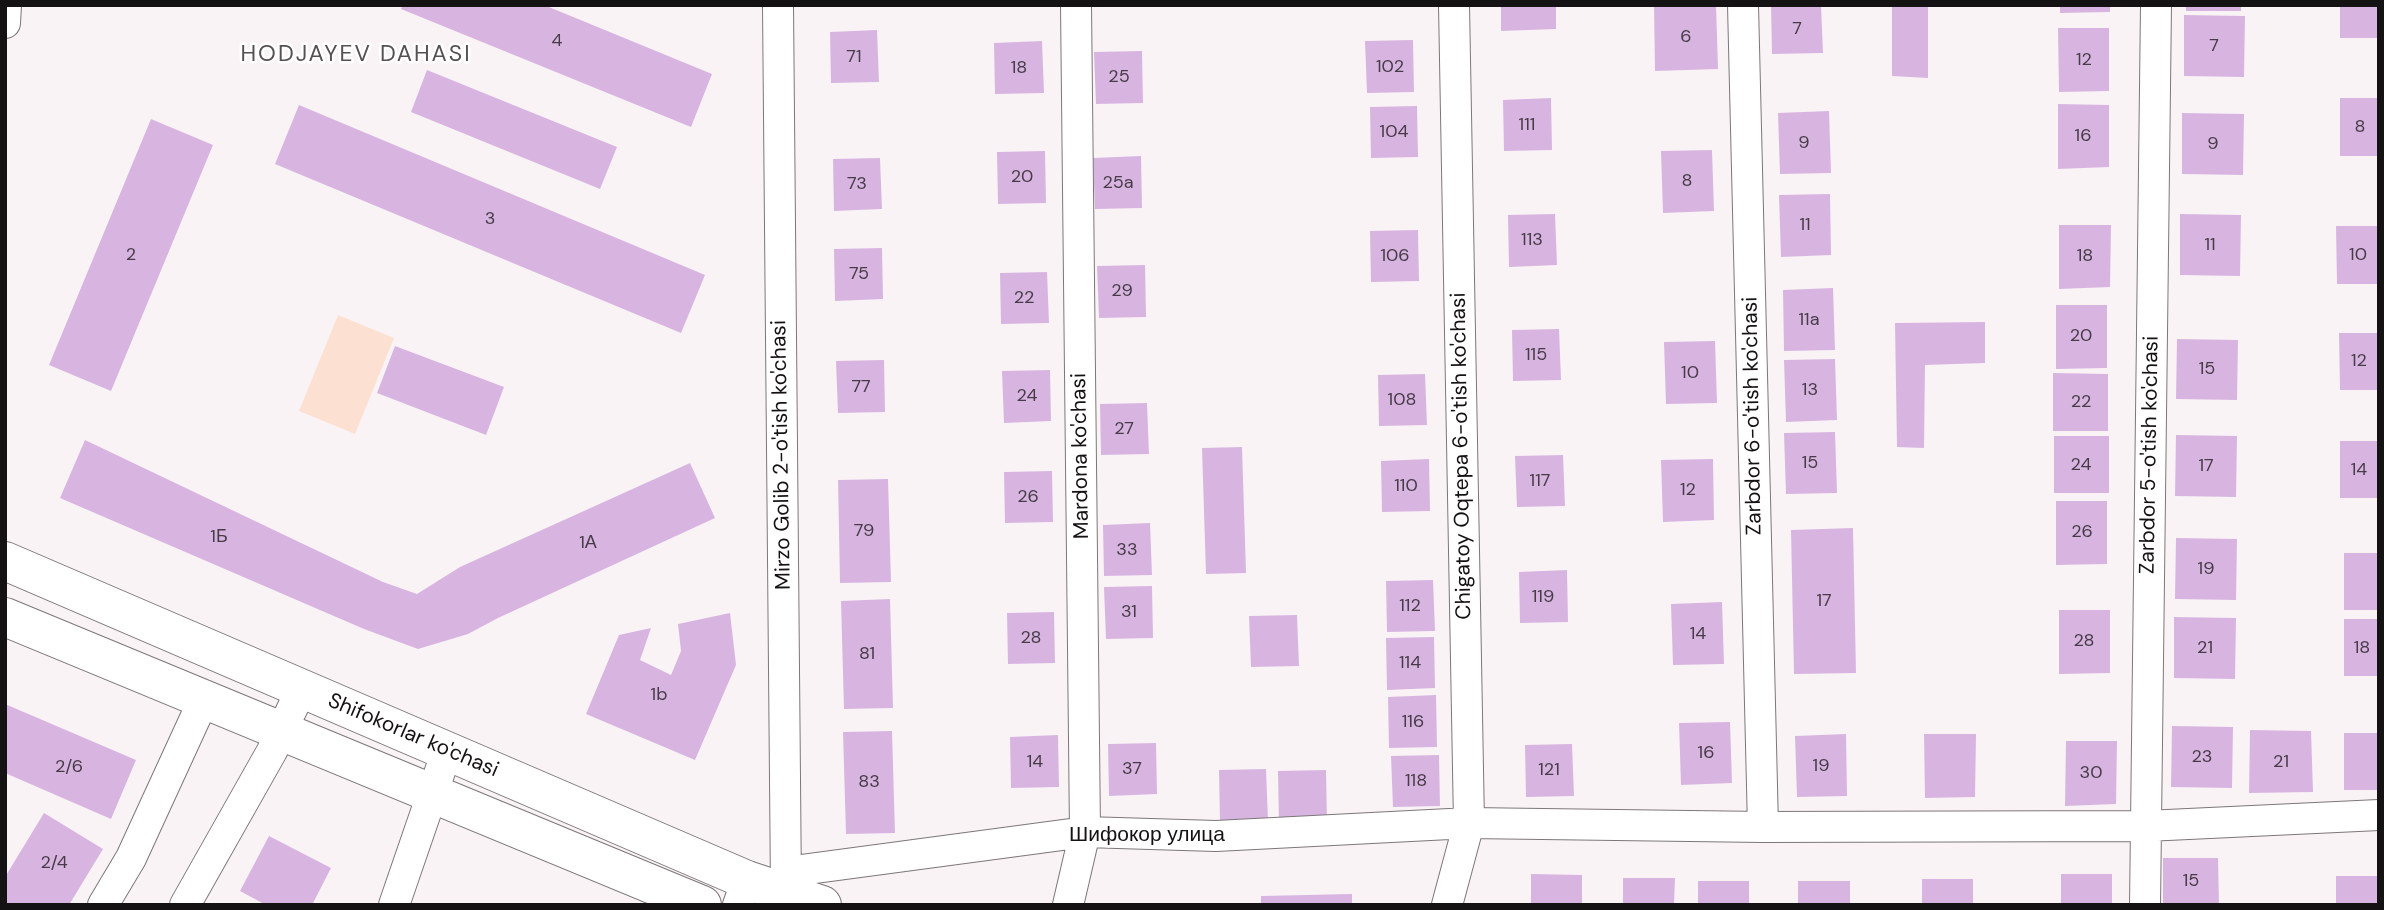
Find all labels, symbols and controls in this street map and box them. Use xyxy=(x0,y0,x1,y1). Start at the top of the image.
house number: 7 xyxy=(1792,18,1802,40)
house number: 6 xyxy=(1680,26,1692,48)
house number: 4 xyxy=(552,30,562,52)
house number: 7 xyxy=(2209,35,2219,57)
district label: HODJAYEV DAHASI xyxy=(242,41,470,69)
house number: 71 xyxy=(846,46,862,68)
house number: 12 xyxy=(2076,49,2092,71)
house number: 102 xyxy=(1376,56,1404,78)
house number: 18 xyxy=(1011,57,1027,79)
house number: 25 xyxy=(1108,66,1130,88)
house number: 111 xyxy=(1519,114,1535,136)
house number: 8 xyxy=(2355,116,2365,138)
house number: 104 xyxy=(1380,121,1408,143)
house number: 16 xyxy=(2075,125,2091,147)
house number: 9 xyxy=(1798,132,1810,154)
house number: 9 xyxy=(2207,133,2219,155)
house number: 20 xyxy=(1011,166,1033,188)
house number: 8 xyxy=(1682,170,1692,192)
house number: 25a xyxy=(1102,172,1134,194)
house number: 73 xyxy=(847,173,867,195)
house number: 3 xyxy=(485,208,495,230)
house number: 11 xyxy=(1799,214,1811,236)
house number: 113 xyxy=(1521,229,1543,251)
house number: 11 xyxy=(2204,234,2216,256)
house number: 2 xyxy=(126,244,136,266)
house number: 10 xyxy=(2349,244,2367,266)
house number: 106 xyxy=(1380,245,1410,267)
house number: 18 xyxy=(2077,245,2093,267)
house number: 75 xyxy=(849,263,869,285)
house number: 29 xyxy=(1111,280,1133,302)
house number: 22 xyxy=(1014,287,1034,309)
street label: Chigatoy Oqtepa 6-o'tish ko'chasi xyxy=(1447,292,1477,620)
street label: Zarbdor 6-o'tish ko'chasi xyxy=(1738,297,1768,535)
house number: 11a xyxy=(1798,309,1820,331)
street label: Mirzo Golib 2-o'tish ko'chasi xyxy=(767,320,797,590)
house number: 20 xyxy=(2070,325,2092,347)
street label: Zarbdor 5-o'tish ko'chasi xyxy=(2135,336,2165,574)
house number: 115 xyxy=(1525,344,1547,366)
house number: 12 xyxy=(2351,350,2367,372)
house number: 15 xyxy=(2199,358,2215,380)
house number: 10 xyxy=(1681,362,1699,384)
street label: Mardona ko'chasi xyxy=(1067,373,1095,539)
house number: 77 xyxy=(851,376,871,398)
house number: 13 xyxy=(1802,379,1818,401)
house number: 24 xyxy=(1017,385,1037,407)
house number: 108 xyxy=(1388,389,1416,411)
house number: 22 xyxy=(2071,391,2091,413)
house number: 27 xyxy=(1114,418,1134,440)
house number: 15 xyxy=(1802,452,1818,474)
house number: 24 xyxy=(2071,454,2091,476)
house number: 17 xyxy=(2198,455,2214,477)
house number: 14 xyxy=(2351,459,2367,481)
house number: 117 xyxy=(1530,470,1550,492)
house number: 110 xyxy=(1394,475,1418,497)
house number: 12 xyxy=(1680,479,1696,501)
house number: 26 xyxy=(1017,486,1039,508)
house number: 79 xyxy=(854,520,874,542)
house number: 26 xyxy=(2071,521,2093,543)
house number: 1Б xyxy=(210,526,228,548)
house number: 1А xyxy=(579,532,597,554)
house number: 33 xyxy=(1116,539,1138,561)
house number: 19 xyxy=(2198,558,2214,580)
house number: 119 xyxy=(1532,586,1554,608)
house number: 17 xyxy=(1816,590,1832,612)
house number: 112 xyxy=(1399,595,1421,617)
house number: 31 xyxy=(1121,601,1137,623)
house number: 14 xyxy=(1690,623,1706,645)
house number: 28 xyxy=(1020,627,1042,649)
house number: 28 xyxy=(2073,630,2095,652)
house number: 21 xyxy=(2197,637,2213,659)
house number: 18 xyxy=(2354,637,2370,659)
house number: 81 xyxy=(859,643,875,665)
house number: 114 xyxy=(1399,652,1421,674)
house number: 1b xyxy=(651,684,667,706)
street label: Shifokorlar ko'chasi xyxy=(324,689,502,783)
house number: 116 xyxy=(1402,711,1424,733)
house number: 16 xyxy=(1698,742,1714,764)
house number: 23 xyxy=(2191,746,2213,768)
house number: 14 xyxy=(1027,751,1043,773)
house number: 21 xyxy=(2273,751,2289,773)
house number: 19 xyxy=(1813,755,1829,777)
house number: 2/6 xyxy=(55,756,83,778)
house number: 37 xyxy=(1122,758,1142,780)
house number: 121 xyxy=(1538,759,1560,781)
house number: 30 xyxy=(2080,762,2102,784)
house number: 118 xyxy=(1405,770,1427,792)
house number: 83 xyxy=(858,771,880,793)
street label: Шифокор улица xyxy=(1069,822,1225,848)
house number: 2/4 xyxy=(40,852,68,874)
house number: 15 xyxy=(2183,870,2199,892)

